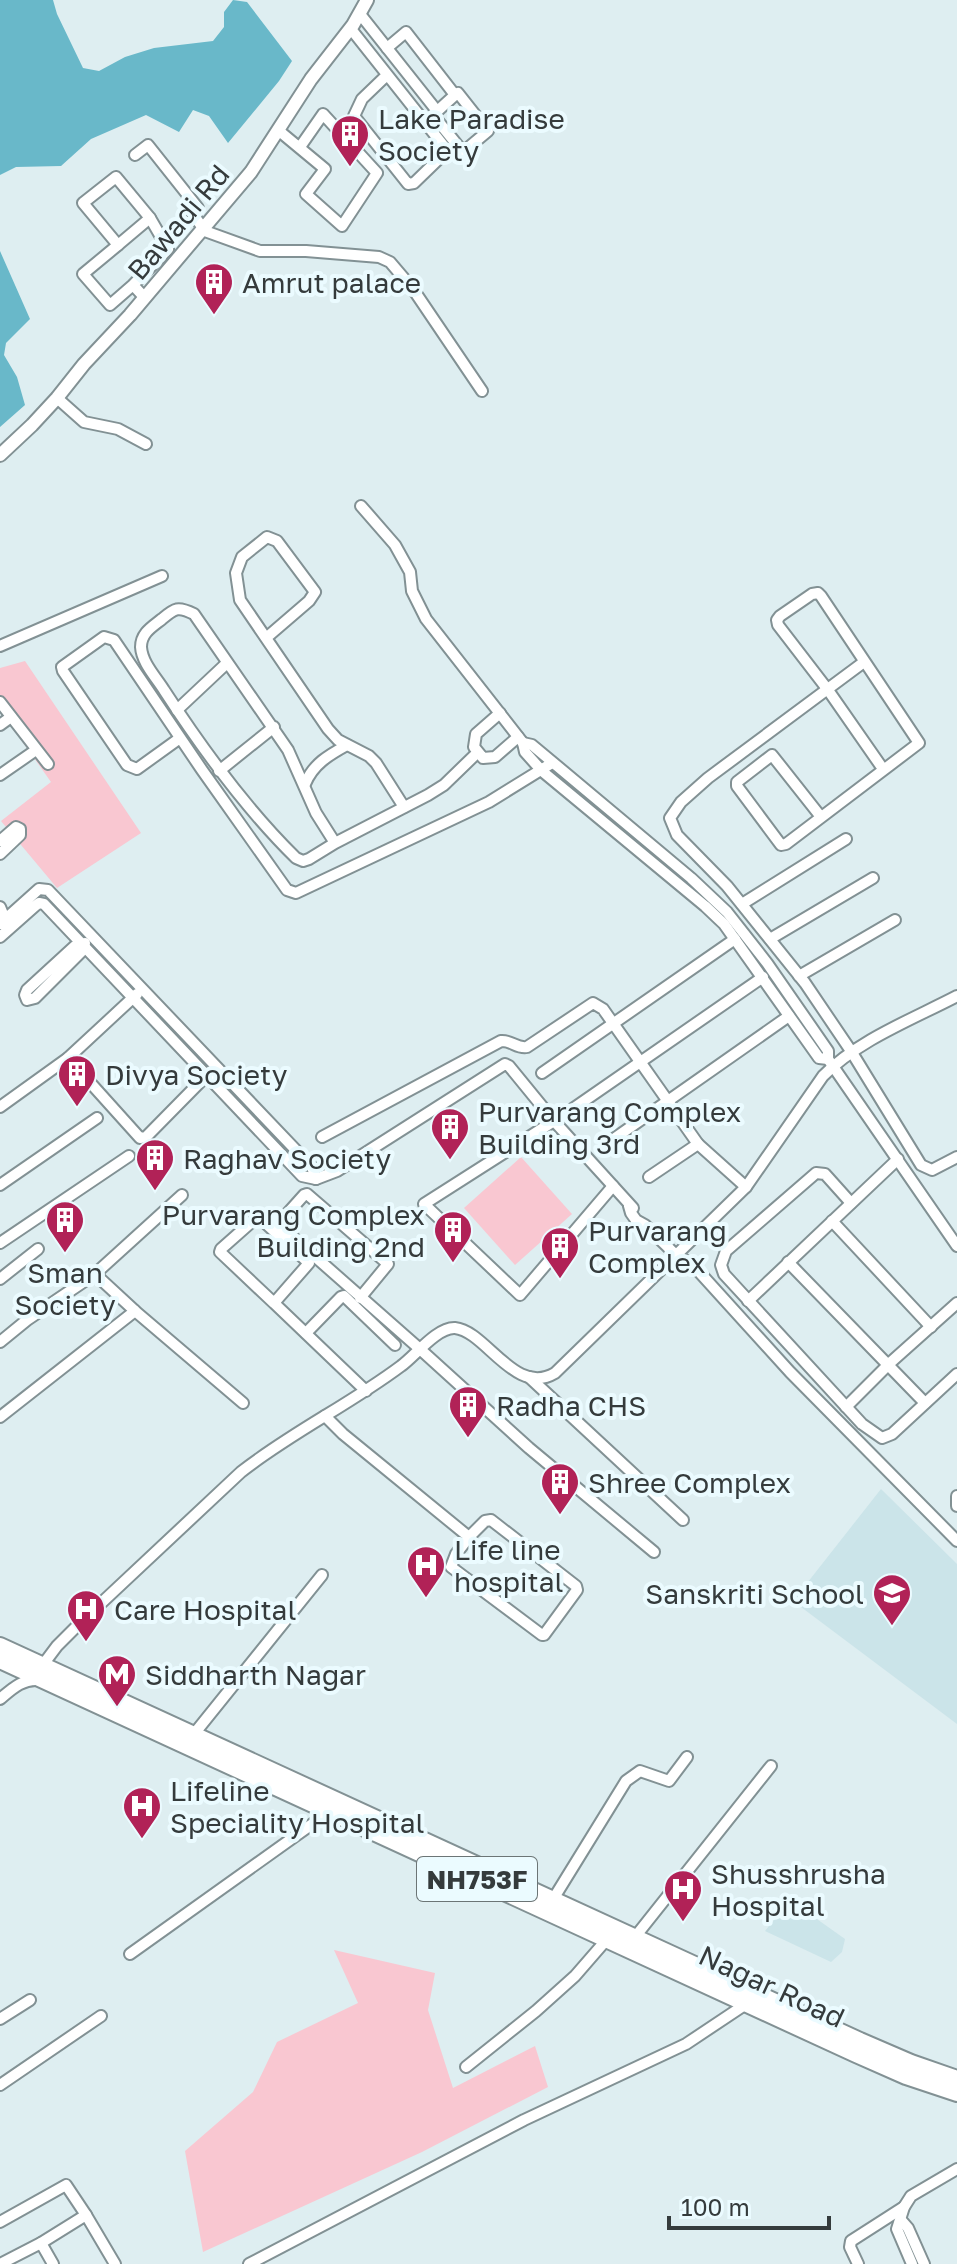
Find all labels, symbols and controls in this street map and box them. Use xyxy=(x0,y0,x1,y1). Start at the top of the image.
place label: Lake Paradise Society xyxy=(378,102,565,167)
building icon: Lake Paradise Society xyxy=(329,113,371,168)
street label: Bawadi Rd xyxy=(120,158,236,286)
building icon: Amrut palace xyxy=(193,261,235,316)
place label: Amrut palace xyxy=(242,266,421,299)
building icon: Divya Society xyxy=(56,1053,98,1108)
place label: Divya Society xyxy=(105,1058,288,1091)
place label: Purvarang Complex Building 3rd xyxy=(478,1095,741,1160)
building icon: Purvarang Complex Building 3rd xyxy=(429,1106,471,1161)
building icon: Raghav Society xyxy=(134,1137,176,1192)
place label: Raghav Society xyxy=(183,1142,391,1175)
place label: Purvarang Complex Building 2nd xyxy=(162,1198,425,1263)
building icon: Sman Society xyxy=(44,1199,86,1254)
building icon: Purvarang Complex Building 2nd xyxy=(432,1209,474,1264)
place label: Purvarang Complex xyxy=(588,1214,727,1279)
building icon: Purvarang Complex xyxy=(539,1225,581,1280)
place label: Sman Society xyxy=(14,1256,116,1321)
building icon: Radha CHS xyxy=(447,1384,489,1439)
place label: Radha CHS xyxy=(496,1389,646,1422)
building icon: Shree Complex xyxy=(539,1461,581,1516)
place label: Shree Complex xyxy=(588,1466,791,1499)
place label: Life line hospital xyxy=(454,1533,564,1598)
hospital icon: Life line hospital xyxy=(405,1544,447,1599)
school or university icon: Sanskriti School xyxy=(871,1572,913,1627)
place label: Sanskriti School xyxy=(645,1577,864,1610)
hospital icon: Care Hospital xyxy=(65,1588,107,1643)
place label: Care Hospital xyxy=(114,1593,296,1626)
metro station icon: Siddharth Nagar xyxy=(96,1653,138,1708)
place label: Siddharth Nagar xyxy=(145,1658,366,1691)
place label: Lifeline Speciality Hospital xyxy=(170,1774,425,1839)
hospital icon: Lifeline Speciality Hospital xyxy=(121,1785,163,1840)
road number: NH753F xyxy=(417,1857,537,1901)
place label: Shusshrusha Hospital xyxy=(711,1857,886,1922)
hospital icon: Shusshrusha Hospital xyxy=(662,1868,704,1923)
street label: Nagar Road xyxy=(694,1938,850,2034)
scale bar xyxy=(669,2180,829,2230)
text: 100 m xyxy=(681,2192,750,2221)

